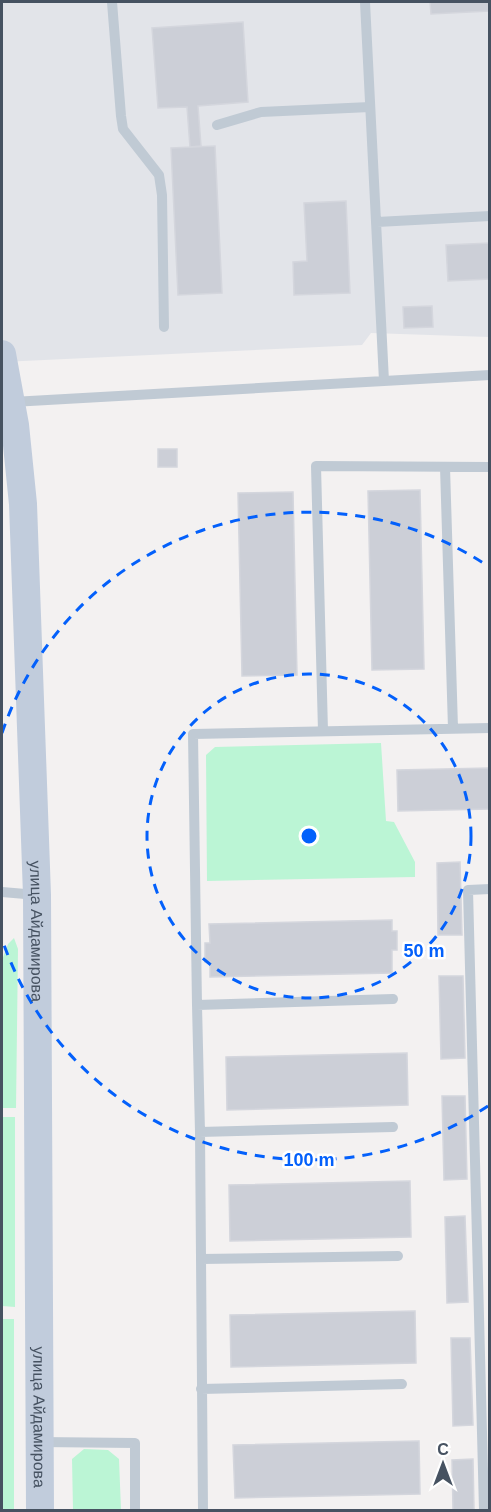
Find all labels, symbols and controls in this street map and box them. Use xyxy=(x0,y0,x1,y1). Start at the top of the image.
centre of rings xyxy=(299,826,319,846)
street label: улица Айдамирова xyxy=(27,860,46,1002)
text: 50 m xyxy=(403,941,445,961)
text: 100 m xyxy=(283,1150,335,1170)
street label: улица Айдамирова xyxy=(30,1346,48,1488)
north arrow xyxy=(413,1434,473,1494)
text: С xyxy=(437,1441,449,1458)

